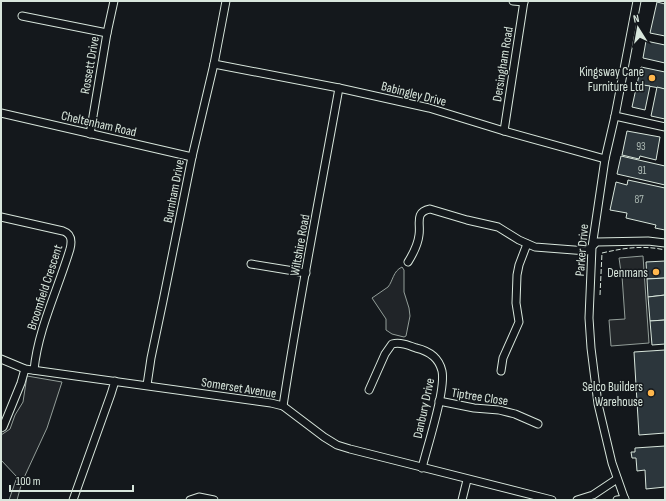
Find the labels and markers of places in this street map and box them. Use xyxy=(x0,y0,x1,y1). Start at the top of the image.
place label: Kingsway Cane Furniture Ltd xyxy=(579,64,644,95)
marker: Kingsway Cane Furniture Ltd xyxy=(647,73,657,83)
place label: Denmans xyxy=(607,265,648,281)
marker: Denmans xyxy=(651,267,661,277)
place label: Selco Builders Warehouse xyxy=(582,379,643,410)
marker: Selco Builders Warehouse xyxy=(646,388,656,398)

